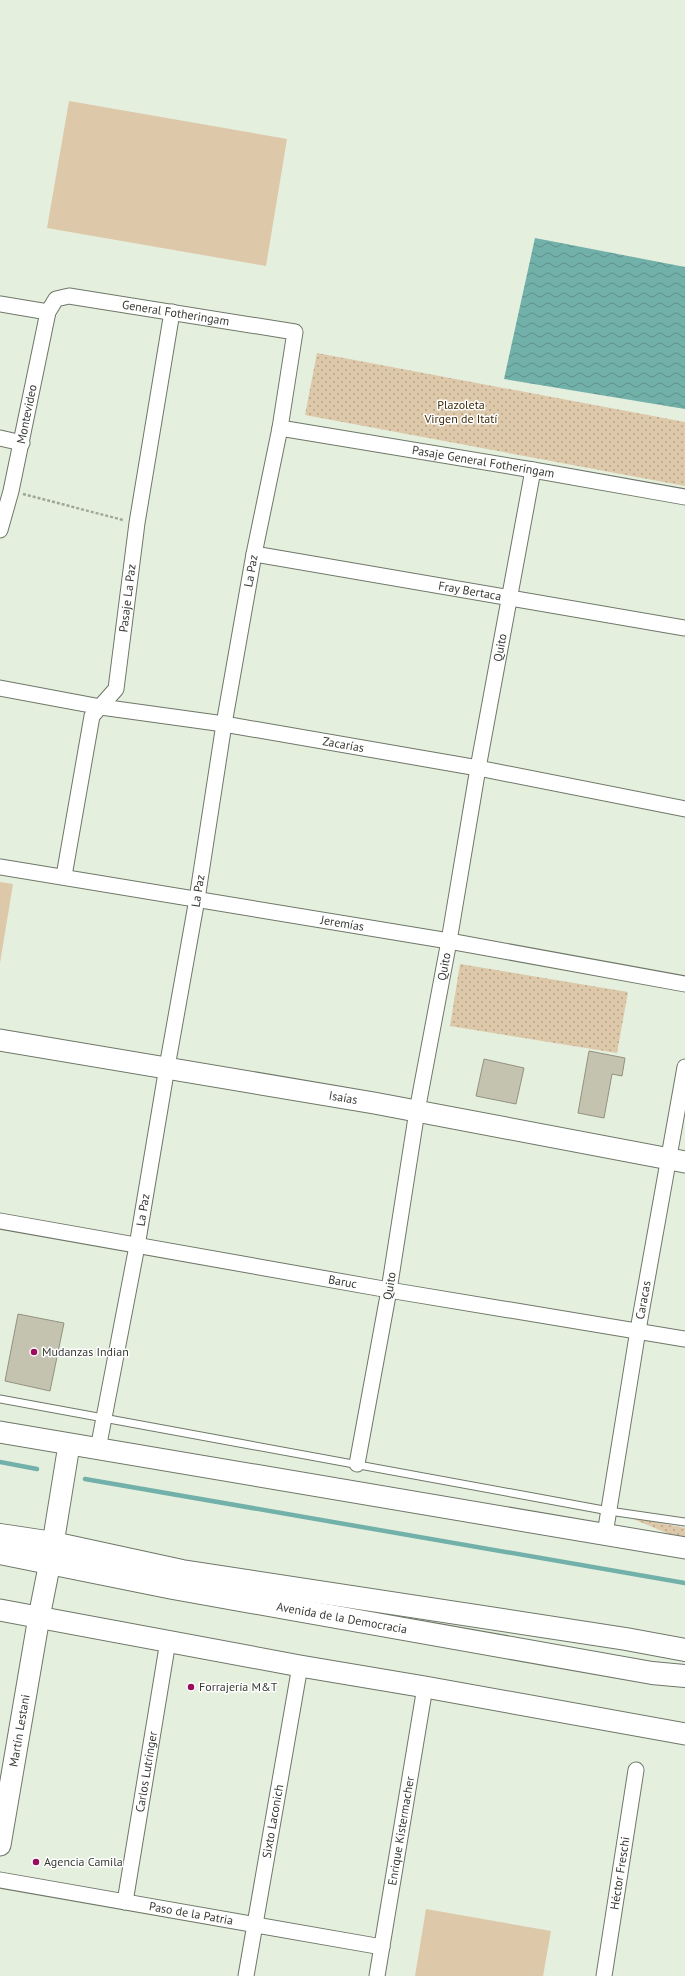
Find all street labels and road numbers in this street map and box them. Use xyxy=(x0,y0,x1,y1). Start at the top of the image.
street label: General Fotheringam xyxy=(121,297,231,328)
street label: Montevideo xyxy=(13,383,40,445)
street label: Pasaje General Fotheringam xyxy=(411,442,556,481)
street label: La Paz xyxy=(240,553,261,588)
street label: Pasaje La Paz xyxy=(115,563,139,633)
street label: Fray Bertaca xyxy=(437,578,503,603)
street label: Quito xyxy=(490,632,510,663)
street label: Zacarías xyxy=(321,733,365,755)
street label: La Paz xyxy=(188,874,207,908)
street label: Jeremías xyxy=(319,912,365,934)
street label: Quito xyxy=(434,951,454,982)
street label: Isaías xyxy=(328,1088,359,1107)
street label: La Paz xyxy=(133,1193,152,1227)
street label: Baruc xyxy=(327,1271,359,1291)
street label: Quito xyxy=(379,1271,399,1301)
street label: Caracas xyxy=(632,1279,654,1321)
street label: Avenida de la Democracia xyxy=(275,1599,409,1636)
street label: Martín Lestani xyxy=(5,1693,33,1768)
street label: Carlos Lutringer xyxy=(132,1730,160,1813)
street label: Enrique Kistermacher xyxy=(384,1775,417,1887)
street label: Sixto Laconich xyxy=(259,1783,286,1859)
street label: Héctor Freschi xyxy=(606,1836,633,1911)
street label: Paso de la Patria xyxy=(148,1898,234,1928)

